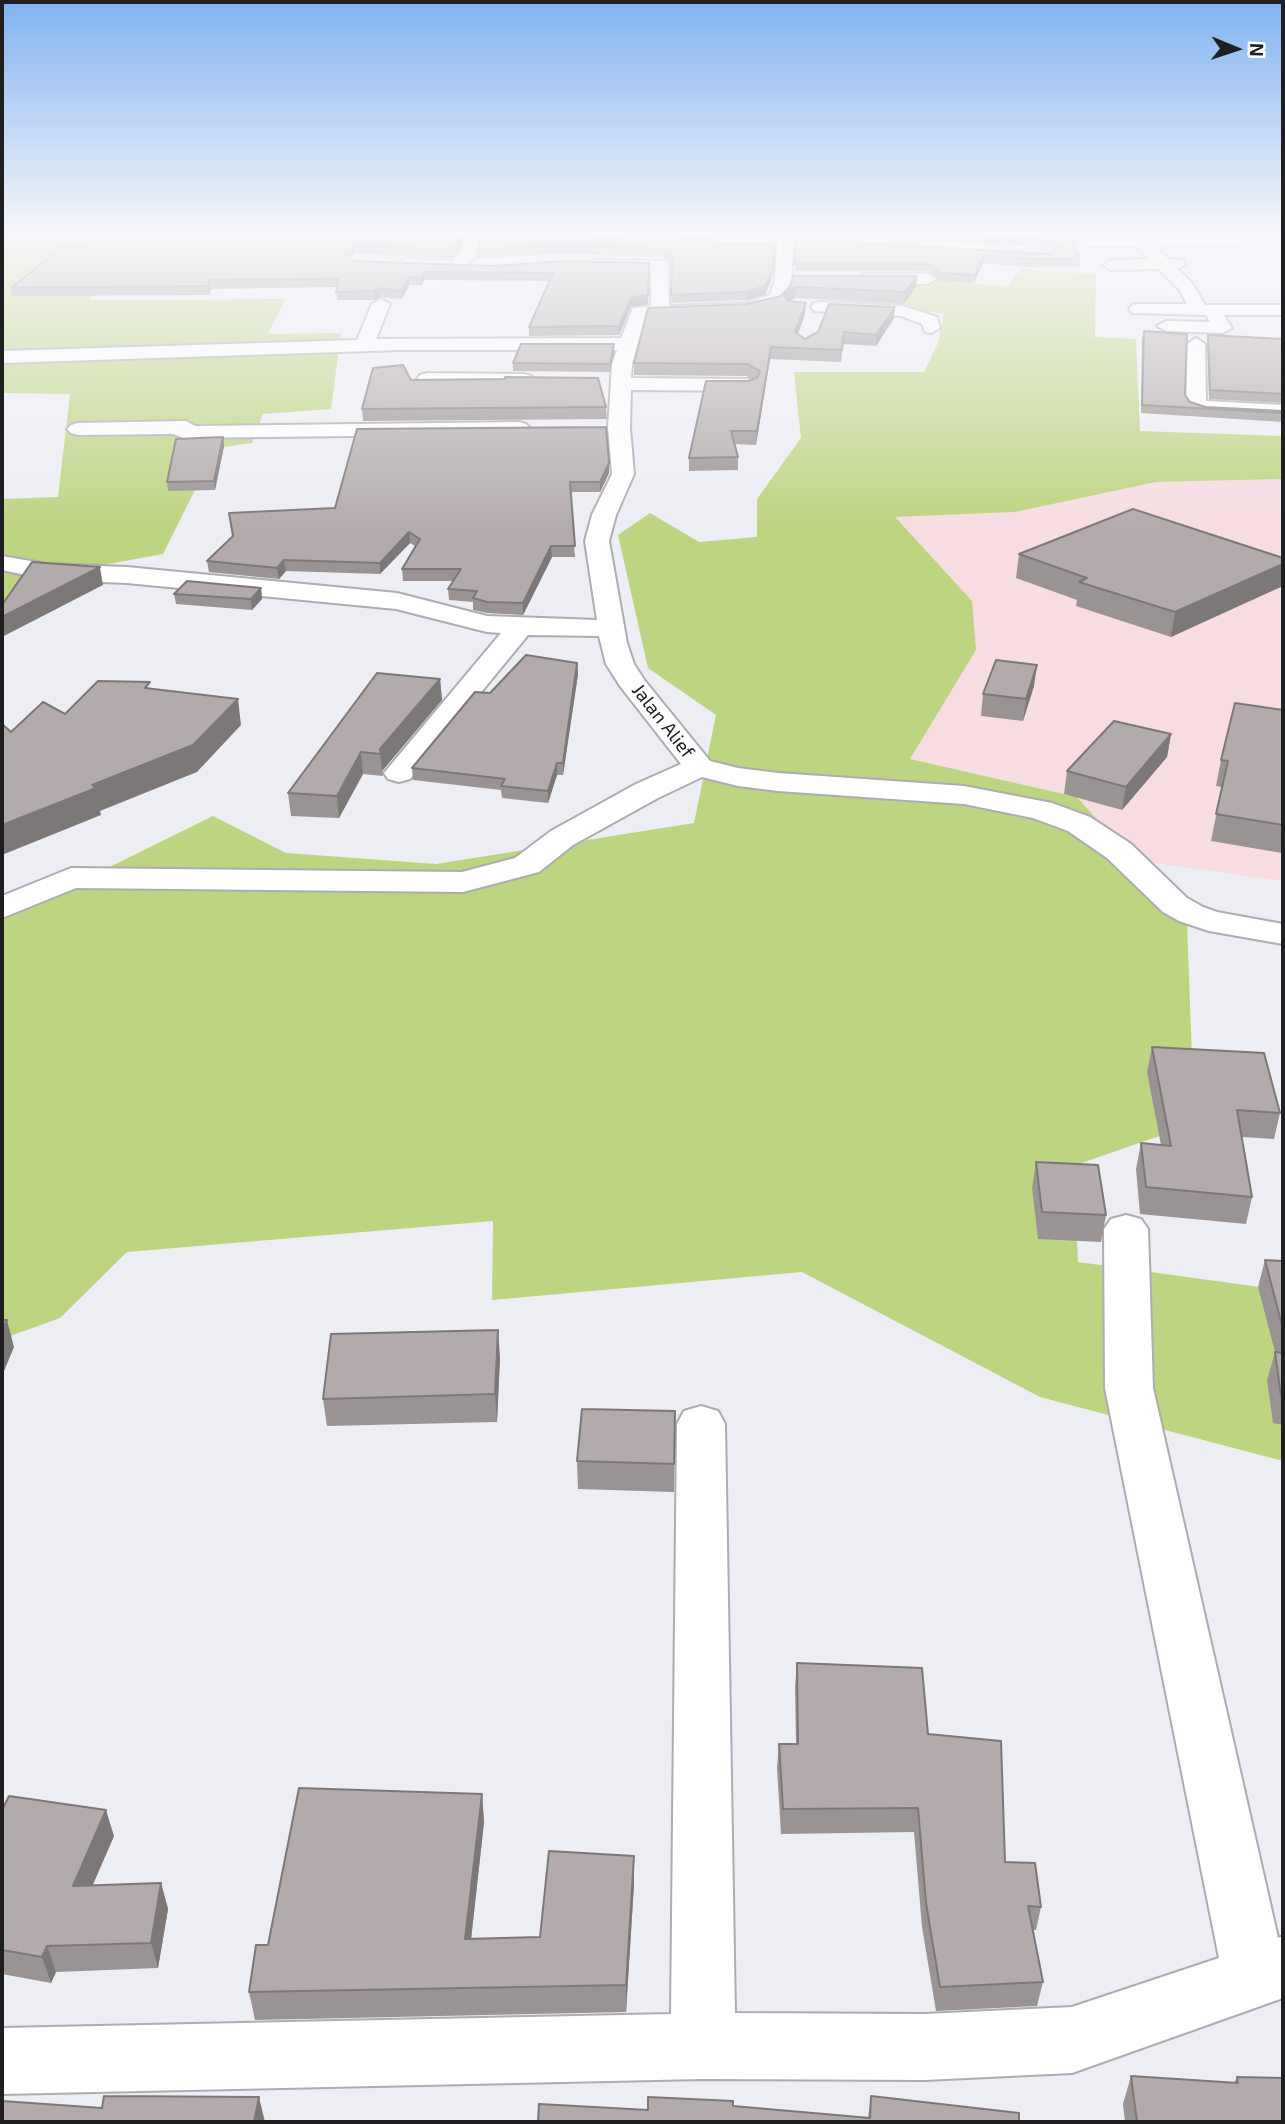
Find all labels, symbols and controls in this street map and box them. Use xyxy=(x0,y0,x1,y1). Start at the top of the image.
north arrow xyxy=(1201,14,1271,84)
text: N xyxy=(1246,42,1269,57)
street label: Jalan Alief xyxy=(627,679,699,763)

